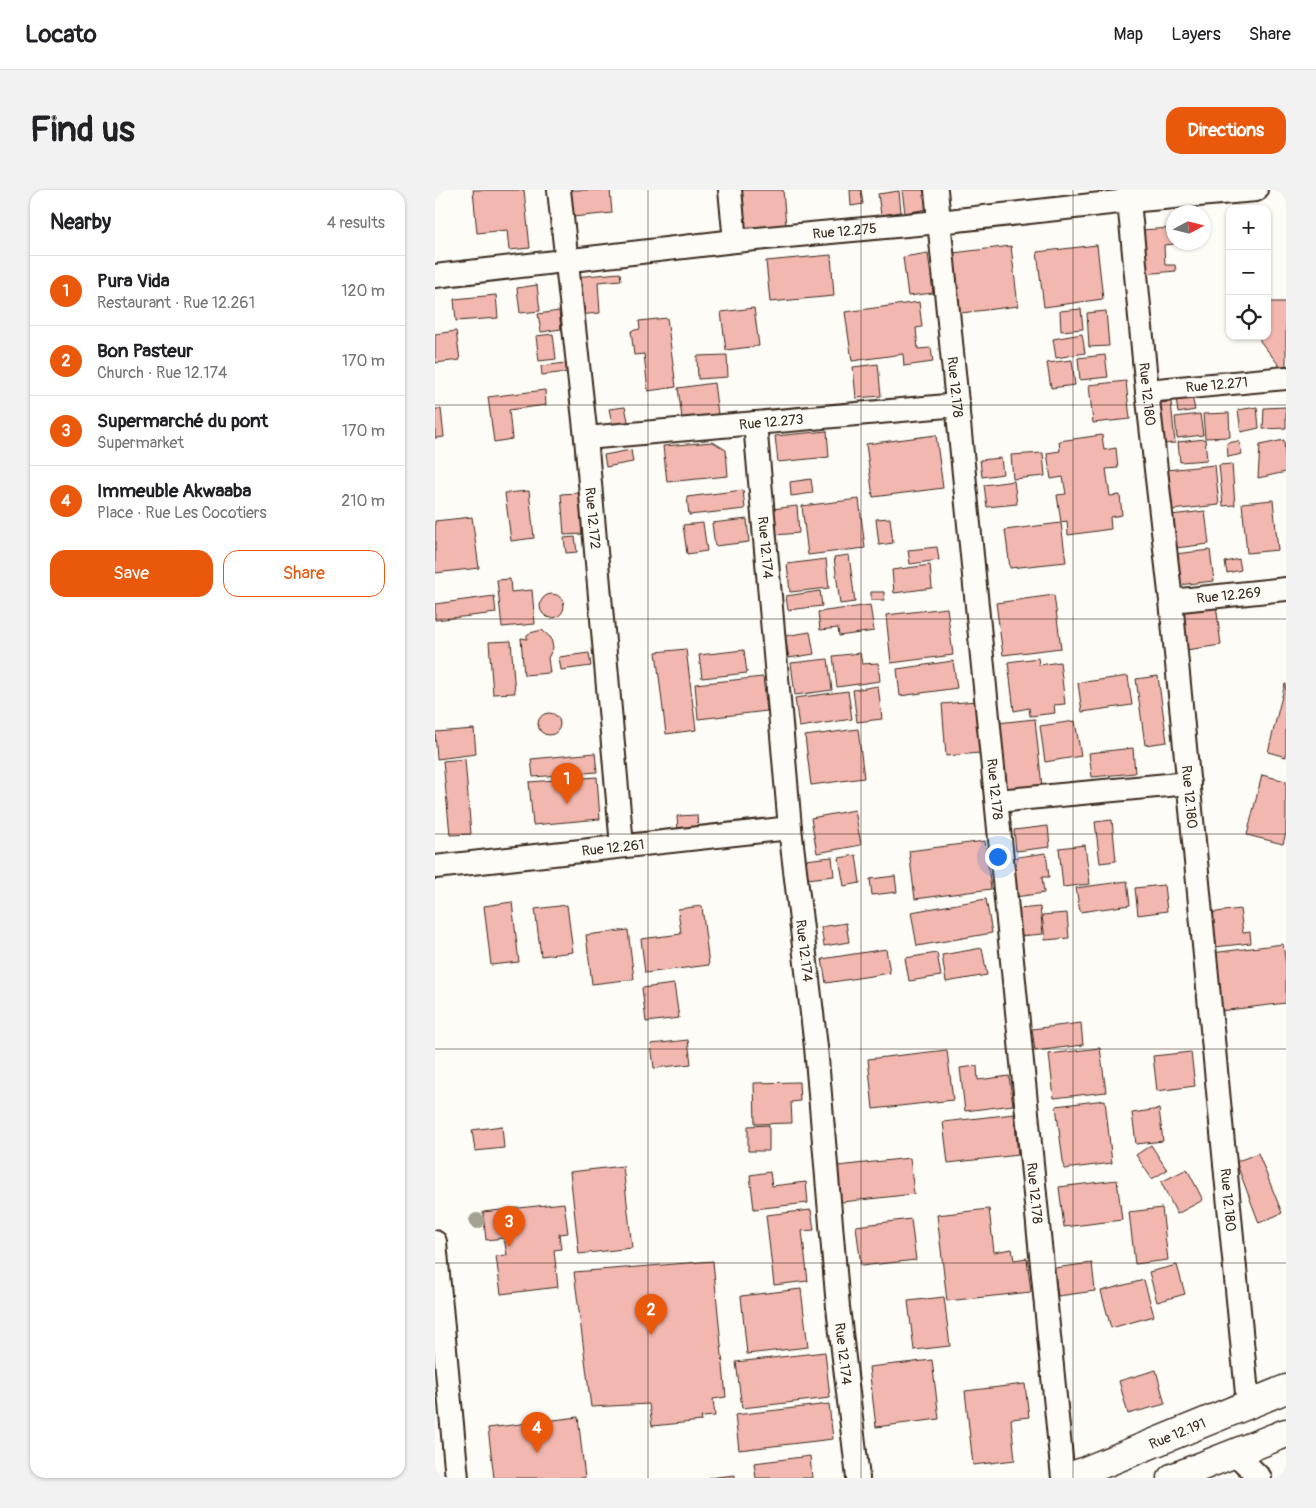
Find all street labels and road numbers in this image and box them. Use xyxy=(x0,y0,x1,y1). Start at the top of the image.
street label: Rue 12.275 xyxy=(812,219,877,242)
street label: Rue 12.178 xyxy=(944,356,967,418)
street label: Rue 12.180 xyxy=(1136,362,1159,427)
street label: Rue 12.271 xyxy=(1185,373,1248,396)
street label: Rue 12.273 xyxy=(738,410,804,433)
street label: Rue 12.172 xyxy=(582,486,604,550)
street label: Rue 12.174 xyxy=(755,516,777,579)
street label: Rue 12.269 xyxy=(1196,583,1262,607)
street label: Rue 12.178 xyxy=(984,758,1007,821)
street label: Rue 12.180 xyxy=(1178,764,1201,829)
street label: Rue 12.261 xyxy=(581,836,645,859)
street label: Rue 12.174 xyxy=(792,919,817,983)
street label: Rue 12.178 xyxy=(1023,1162,1046,1225)
street label: Rue 12.180 xyxy=(1217,1168,1240,1232)
street label: Rue 12.174 xyxy=(831,1322,856,1386)
street label: Rue 12.191 xyxy=(1146,1414,1208,1453)

